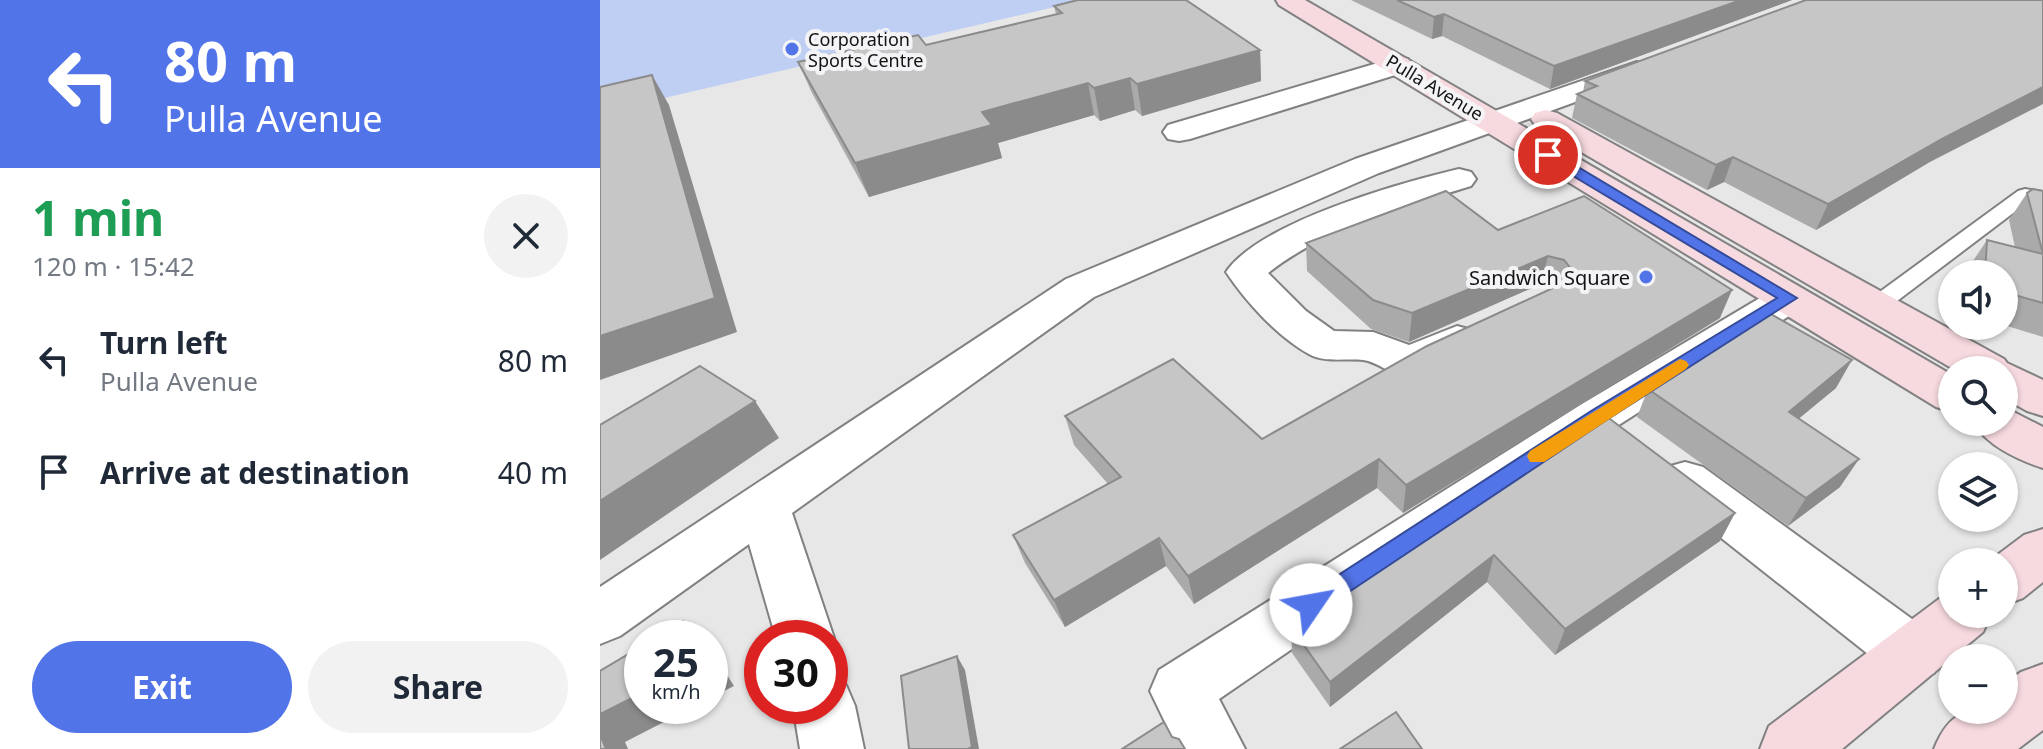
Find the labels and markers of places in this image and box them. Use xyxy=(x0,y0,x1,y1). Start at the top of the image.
place label: Corporation Sports Centre xyxy=(808,27,923,72)
marker: Corporation Sports Centre xyxy=(783,40,801,58)
pin xyxy=(1514,121,1582,189)
place label: Sandwich Square xyxy=(1469,264,1630,291)
marker: Sandwich Square xyxy=(1637,268,1655,286)

